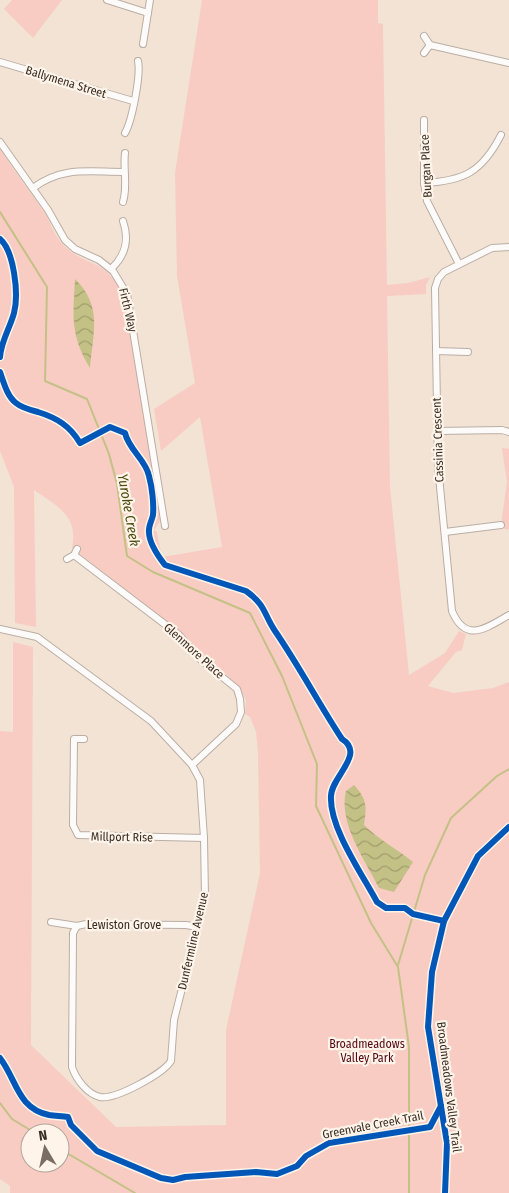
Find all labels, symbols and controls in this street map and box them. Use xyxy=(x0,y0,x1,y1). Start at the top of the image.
street label: Ballymena Street xyxy=(24,63,108,101)
street label: Burgan Place xyxy=(417,134,435,198)
street label: Firth Way xyxy=(116,287,140,334)
street label: Cassinia Crescent xyxy=(430,397,446,483)
water label: Yuroke Creek xyxy=(114,472,143,548)
street label: Glenmore Place xyxy=(161,620,227,682)
street label: Millport Rise xyxy=(91,829,153,845)
street label: Dunfermline Avenue xyxy=(175,891,211,991)
street label: Lewiston Grove xyxy=(87,918,161,932)
street label: Broadmeadows Valley Trail xyxy=(434,1021,464,1153)
park label: Broadmeadows Valley Park xyxy=(329,1037,405,1065)
street label: Greenvale Creek Trail xyxy=(321,1108,425,1142)
north arrow xyxy=(20,1123,70,1173)
text: N xyxy=(38,1127,49,1145)

